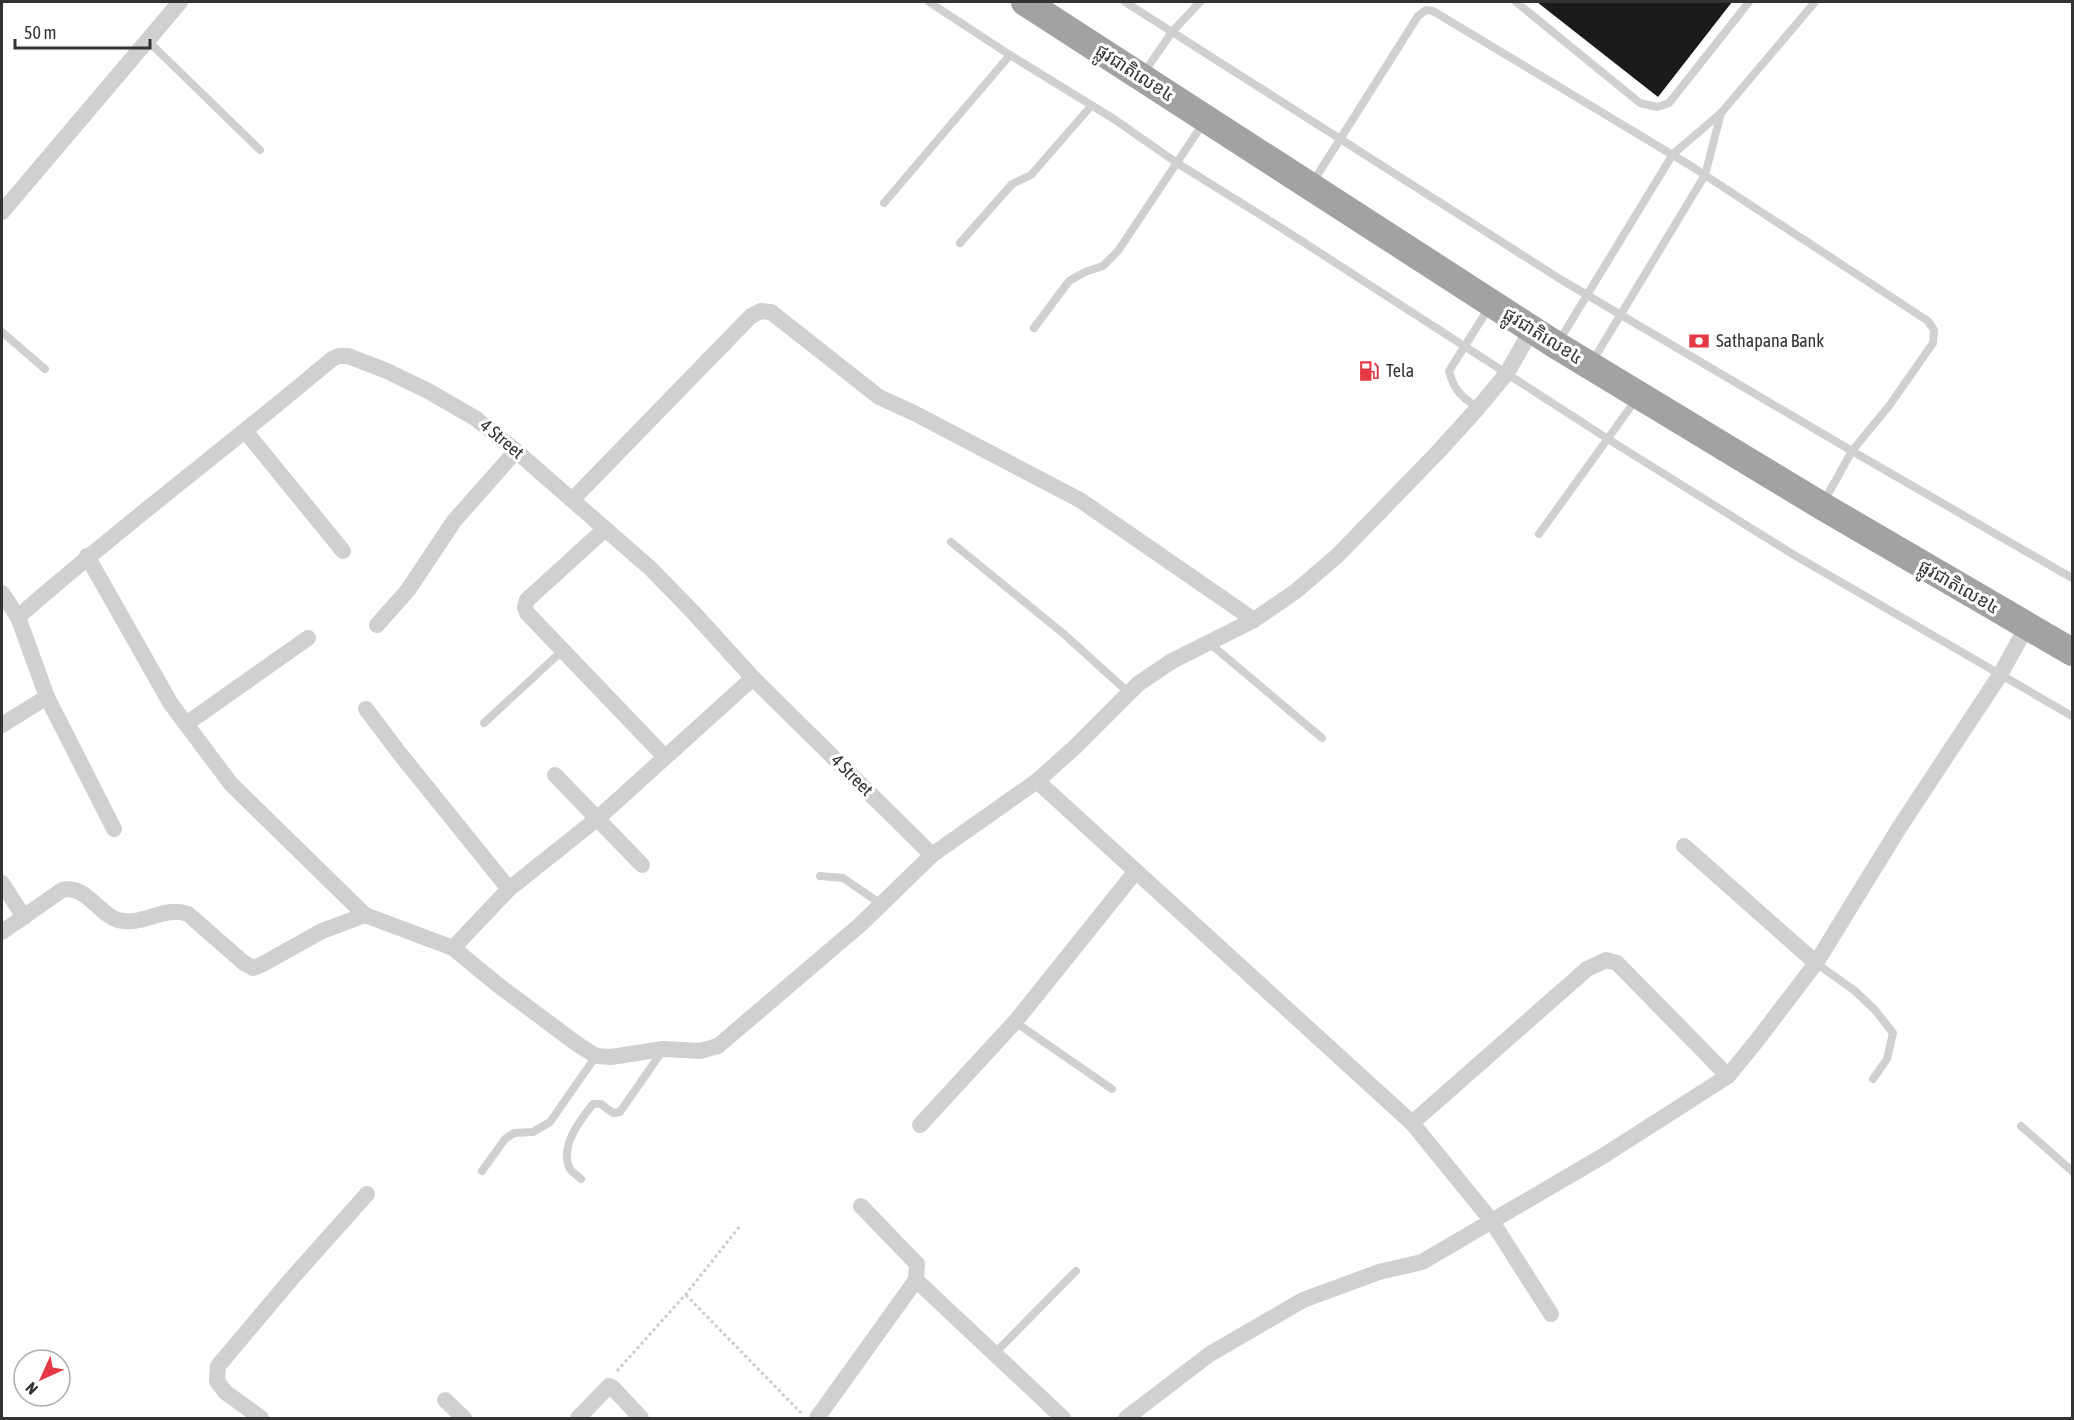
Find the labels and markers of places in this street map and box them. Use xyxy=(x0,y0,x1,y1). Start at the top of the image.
bank icon: Sathapana Bank xyxy=(1687,329,1711,353)
place label: Sathapana Bank xyxy=(1716,330,1824,351)
fuel station icon: Tela xyxy=(1357,359,1381,383)
place label: Tela xyxy=(1386,360,1414,381)

